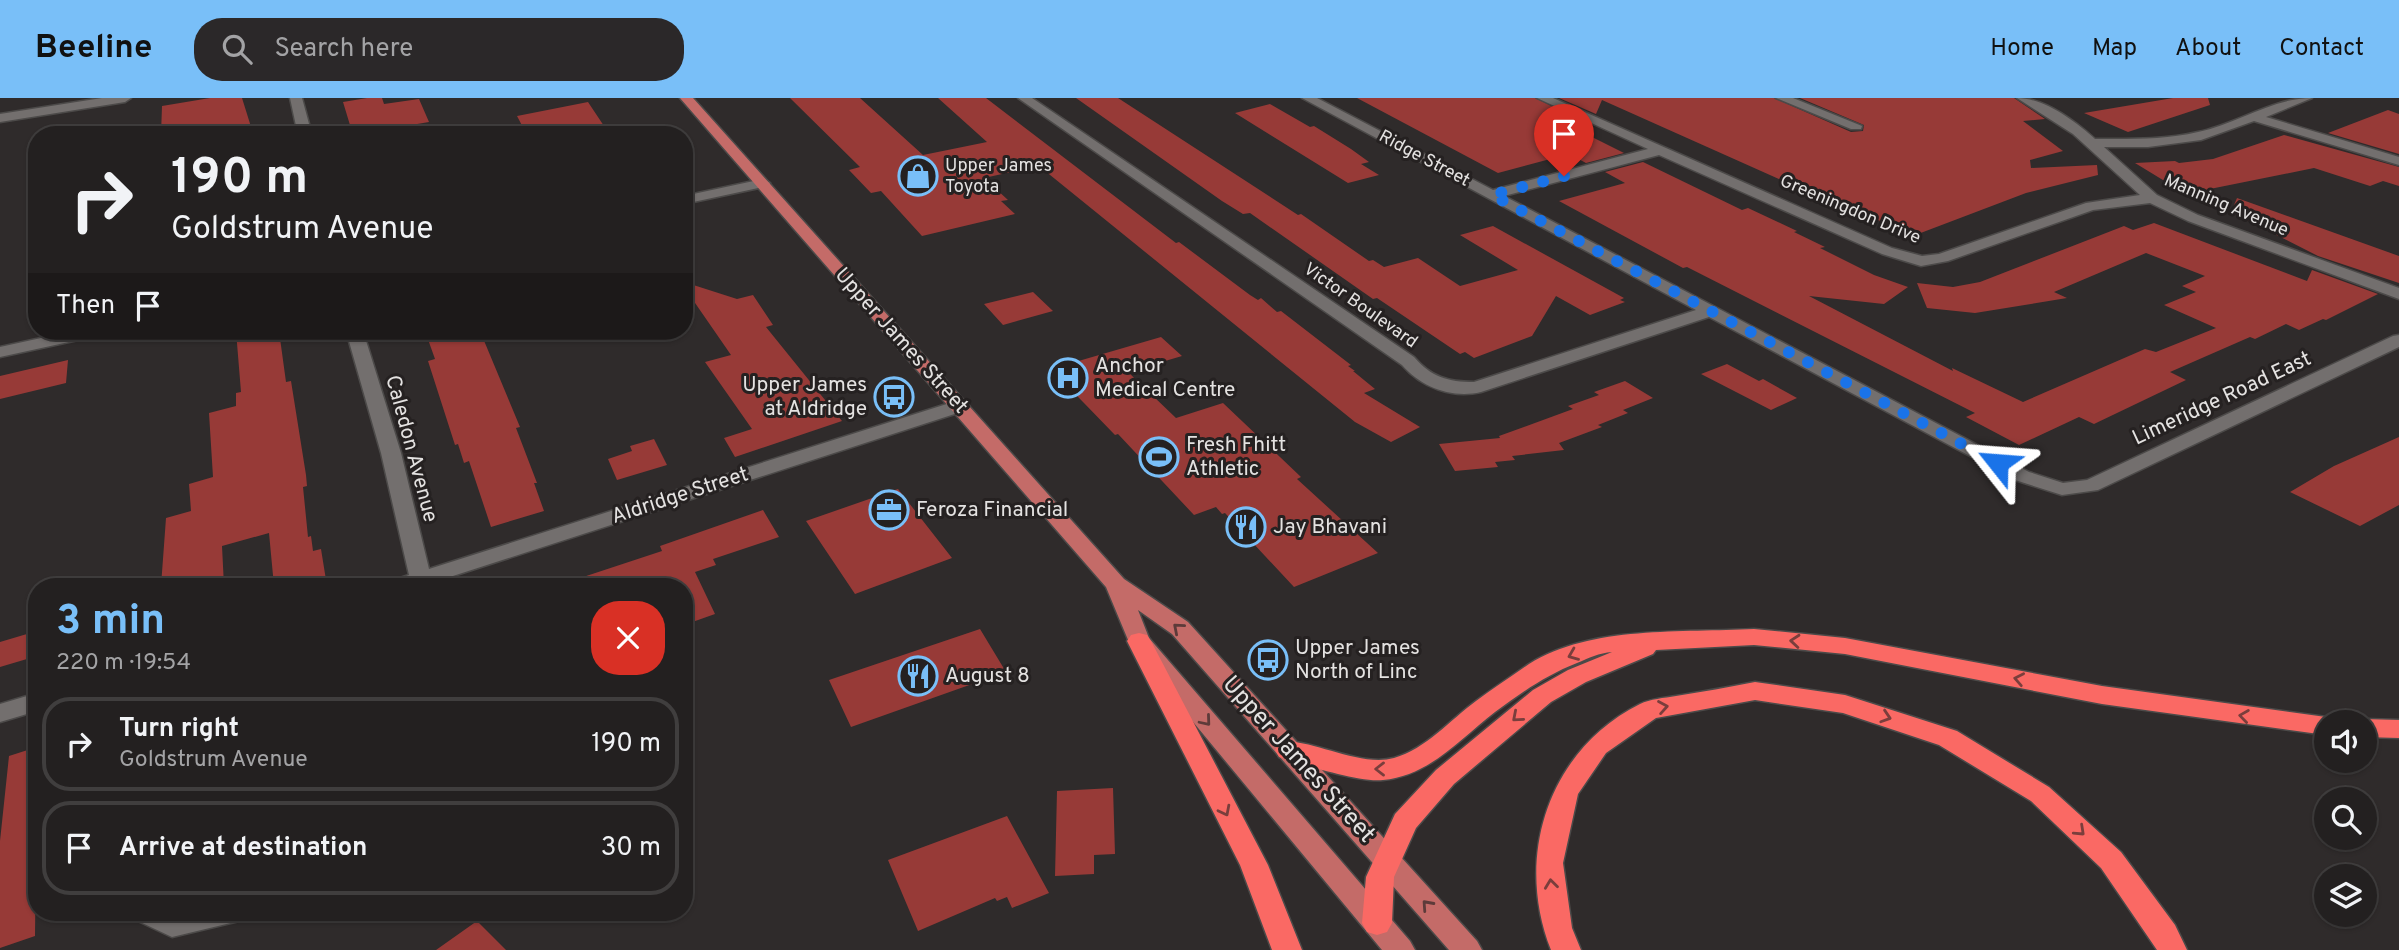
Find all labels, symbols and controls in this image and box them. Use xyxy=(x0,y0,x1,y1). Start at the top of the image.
search box xyxy=(194,18,684,81)
text: Beeline xyxy=(35,28,152,70)
icon: search xyxy=(218,30,256,68)
text: Search here xyxy=(274,33,413,66)
text: Home xyxy=(1990,34,2054,64)
text: Map xyxy=(2092,34,2137,64)
text: About xyxy=(2175,34,2241,64)
text: Contact xyxy=(2279,34,2364,64)
pin xyxy=(1534,104,1594,176)
icon: arrive xyxy=(1545,115,1583,153)
street label: Ridge Street xyxy=(1374,125,1474,193)
text: 190 m xyxy=(171,149,308,211)
icon: right xyxy=(56,154,147,245)
shop icon: Upper James Toyota xyxy=(897,155,939,197)
place label: Upper James Toyota xyxy=(945,155,1052,199)
street label: Manning Avenue xyxy=(2160,169,2292,243)
street label: Greeningdon Drive xyxy=(1776,170,1924,250)
text: Goldstrum Avenue xyxy=(171,210,433,250)
street label: Victor Boulevard xyxy=(1298,258,1422,354)
street label: Upper James Street xyxy=(828,262,974,420)
icon: arrive xyxy=(129,287,167,325)
text: Then xyxy=(56,290,115,323)
street label: Limeridge Road East xyxy=(2128,346,2316,452)
place label: Anchor Medical Centre xyxy=(1095,353,1235,404)
hospital icon: Anchor Medical Centre xyxy=(1047,357,1089,399)
street label: Caledon Avenue xyxy=(378,372,444,526)
place label: Upper James at Aldridge xyxy=(742,372,867,423)
bus stop icon: Upper James at Aldridge xyxy=(873,376,915,418)
position arrow xyxy=(1961,426,2035,500)
place label: Fresh Fhitt Athletic xyxy=(1186,432,1286,483)
sports icon: Fresh Fhitt Athletic xyxy=(1138,436,1180,478)
street label: Aldridge Street xyxy=(608,461,752,531)
office icon: Feroza Financial xyxy=(868,489,910,531)
place label: Feroza Financial xyxy=(916,497,1068,524)
restaurant icon: Jay Bhavani xyxy=(1225,506,1267,548)
place label: Jay Bhavani xyxy=(1273,514,1387,541)
text: 3 min xyxy=(56,596,165,649)
button: close xyxy=(591,601,665,675)
one-way arrow xyxy=(1173,624,1186,636)
one-way arrow xyxy=(1789,634,1800,649)
place label: Upper James North of Linc xyxy=(1295,635,1420,686)
bus stop icon: Upper James North of Linc xyxy=(1247,639,1289,681)
one-way arrow xyxy=(1567,647,1579,661)
text: 220 m · 19:54 xyxy=(56,649,191,678)
restaurant icon: August 8 xyxy=(897,655,939,697)
place label: August 8 xyxy=(945,663,1030,690)
street label: Upper James Street xyxy=(1215,670,1381,850)
one-way arrow xyxy=(2013,673,2025,688)
one-way arrow xyxy=(1657,700,1669,715)
one-way arrow xyxy=(1513,709,1526,722)
one-way arrow xyxy=(1880,709,1892,724)
one-way arrow xyxy=(2238,709,2249,724)
map controls xyxy=(2314,710,2377,927)
button: sound xyxy=(2314,710,2377,773)
text: Turn right xyxy=(119,713,239,746)
one-way arrow xyxy=(1198,713,1210,726)
icon: right xyxy=(60,725,98,763)
text: 190 m xyxy=(591,728,661,761)
text: Goldstrum Avenue xyxy=(119,746,308,775)
one-way arrow xyxy=(1374,761,1385,777)
button: search xyxy=(2314,787,2377,850)
one-way arrow xyxy=(1217,804,1231,816)
one-way arrow xyxy=(2072,822,2085,835)
icon: arrive xyxy=(60,829,98,867)
text: Arrive at destination xyxy=(119,832,367,865)
text: 30 m xyxy=(601,832,661,865)
button: layers xyxy=(2314,864,2377,927)
one-way arrow xyxy=(1544,878,1559,890)
one-way arrow xyxy=(1423,900,1436,913)

